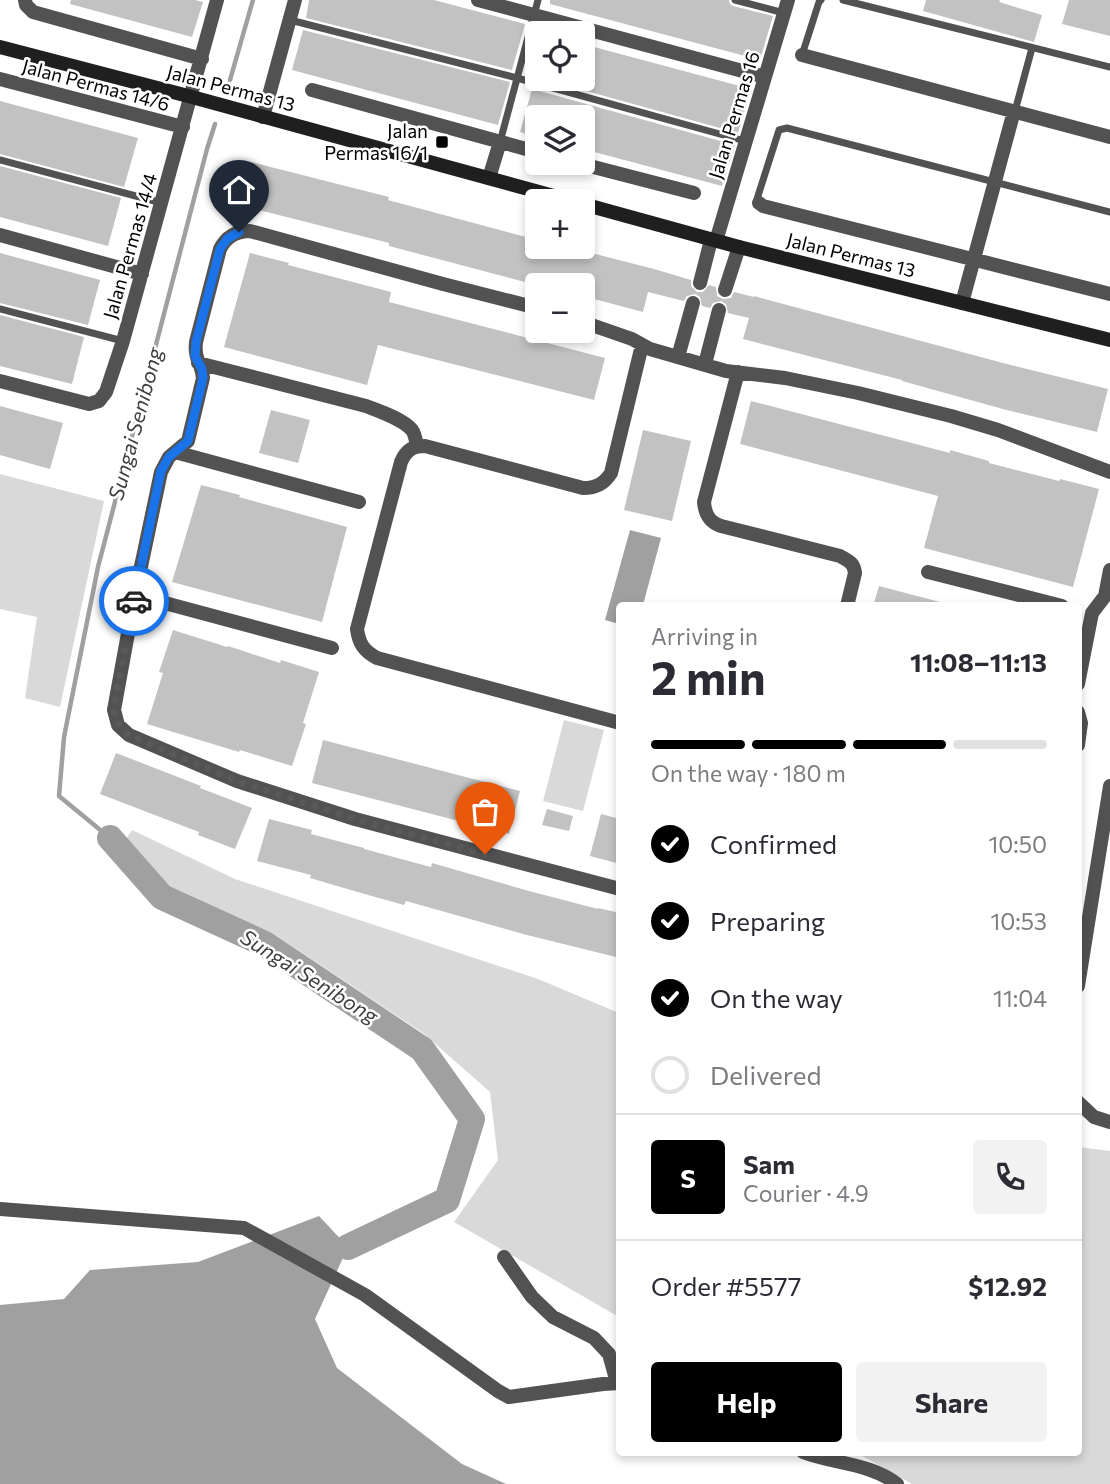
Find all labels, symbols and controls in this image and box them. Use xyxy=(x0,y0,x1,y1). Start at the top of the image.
map controls xyxy=(525,21,595,343)
button: locate xyxy=(525,21,595,91)
street label: Jalan Permas 16 xyxy=(703,48,764,182)
street label: Jalan Permas 14/6 xyxy=(20,54,172,115)
street label: Jalan Permas 13 xyxy=(165,59,298,116)
button: layers xyxy=(525,105,595,175)
place label: Jalan Permas 16/1 xyxy=(324,119,428,164)
marker: Jalan Permas 16/1 xyxy=(434,134,450,150)
pin xyxy=(209,160,269,232)
street label: Jalan Permas 14/4 xyxy=(98,170,161,321)
icon: home xyxy=(220,171,258,209)
button: + xyxy=(525,189,595,259)
street label: Jalan Permas 13 xyxy=(784,227,918,282)
button: − xyxy=(525,273,595,343)
water label: Sungai Senibong xyxy=(102,343,167,503)
courier xyxy=(99,566,169,636)
icon: car xyxy=(115,582,153,620)
text: Arriving in xyxy=(651,622,758,650)
text: 11:08–11:13 xyxy=(910,646,1047,677)
text: 2 min xyxy=(651,648,766,704)
text: On the way · 180 m xyxy=(651,759,846,787)
pin xyxy=(455,782,515,854)
icon: bag xyxy=(466,793,504,831)
icon: check xyxy=(651,825,689,863)
text: Confirmed xyxy=(710,828,837,859)
text: 10:50 xyxy=(989,830,1047,858)
icon: check xyxy=(651,902,689,940)
text: Preparing xyxy=(710,905,825,936)
text: 10:53 xyxy=(990,907,1047,935)
water label: Sungai Senibong xyxy=(237,924,384,1029)
icon: check xyxy=(651,979,689,1017)
text: On the way xyxy=(710,982,843,1013)
text: 11:04 xyxy=(993,984,1047,1012)
text: Delivered xyxy=(710,1059,821,1090)
button: phone xyxy=(973,1140,1047,1214)
text: Sam xyxy=(743,1148,795,1179)
text: S xyxy=(680,1162,696,1193)
text: Courier · 4.9 xyxy=(743,1179,869,1207)
text: Order #5577 xyxy=(651,1270,801,1301)
text: $12.92 xyxy=(968,1270,1047,1301)
button: Help xyxy=(651,1362,842,1442)
button: Share xyxy=(856,1362,1047,1442)

